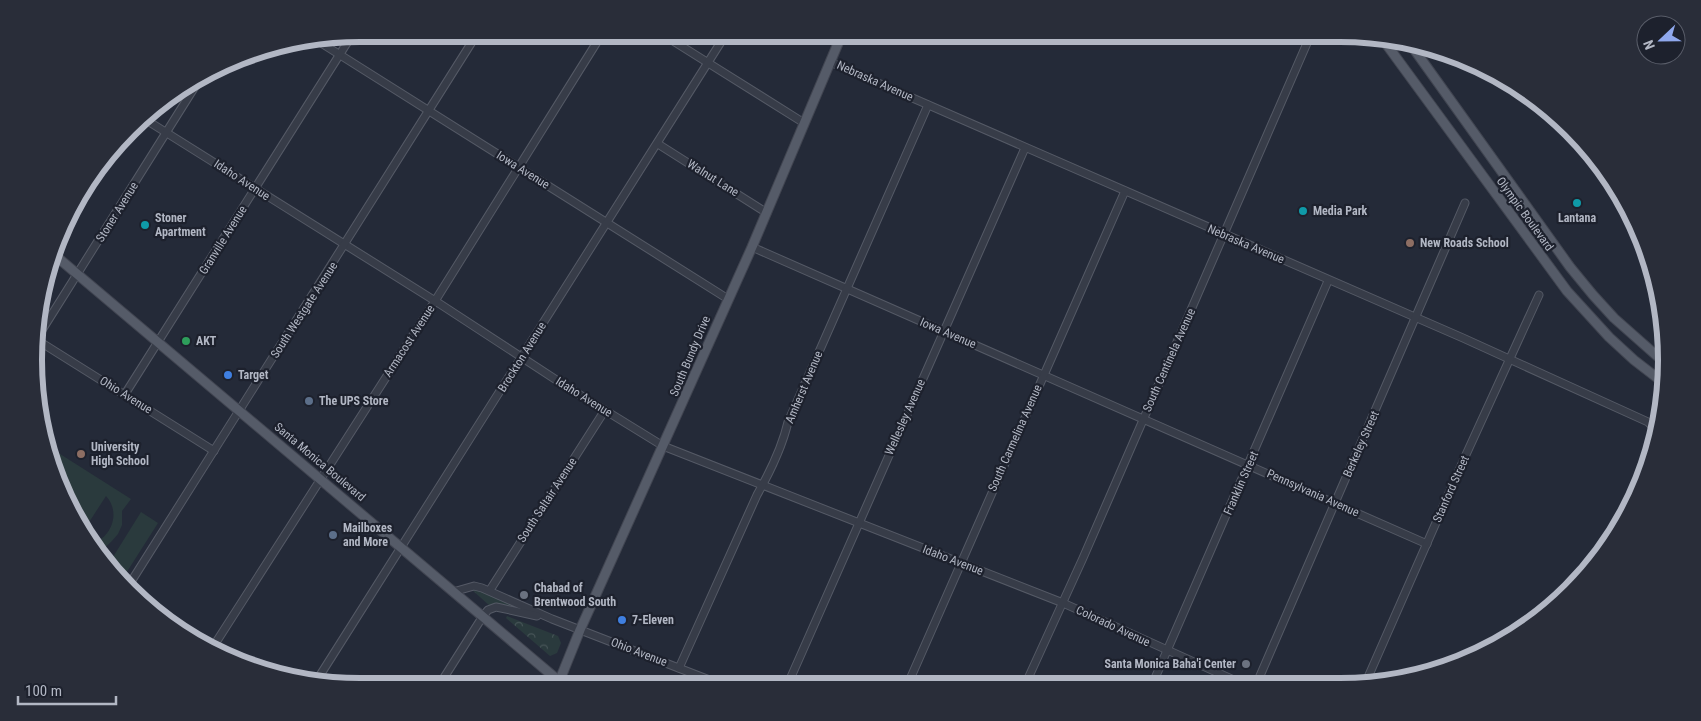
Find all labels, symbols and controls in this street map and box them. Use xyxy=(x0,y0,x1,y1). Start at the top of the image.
north arrow xyxy=(1636,15,1686,65)
text: N xyxy=(1640,38,1658,52)
street label: Nebraska Avenue xyxy=(835,58,916,104)
street label: Iowa Avenue xyxy=(494,148,552,192)
street label: Idaho Avenue xyxy=(211,157,273,203)
street label: Walnut Lane xyxy=(685,157,742,200)
street label: Olympic Boulevard xyxy=(1493,174,1557,254)
street label: Stoner Avenue xyxy=(93,179,141,245)
marker: Lantana xyxy=(1571,197,1583,209)
street label: Granville Avenue xyxy=(196,203,250,277)
place label: Media Park xyxy=(1313,204,1368,218)
marker: Media Park xyxy=(1297,205,1309,217)
place label: Stoner Apartment xyxy=(155,211,206,239)
place label: Lantana xyxy=(1558,211,1596,225)
marker: Stoner Apartment xyxy=(139,219,151,231)
street label: Nebraska Avenue xyxy=(1205,222,1287,267)
place label: New Roads School xyxy=(1420,236,1509,250)
marker: New Roads School xyxy=(1404,237,1416,249)
street label: South Westgate Avenue xyxy=(268,259,341,361)
street label: Armacost Avenue xyxy=(380,302,438,380)
street label: South Centinela Avenue xyxy=(1140,306,1198,414)
street label: South Bundy Drive xyxy=(667,313,713,398)
street label: Iowa Avenue xyxy=(918,315,979,351)
street label: Brockton Avenue xyxy=(495,319,549,394)
place label: AKT xyxy=(196,334,217,348)
marker: AKT xyxy=(180,335,192,347)
street label: Amherst Avenue xyxy=(782,348,826,425)
place label: Target xyxy=(238,368,269,382)
marker: Target xyxy=(222,369,234,381)
street label: Ohio Avenue xyxy=(97,373,155,417)
street label: Idaho Avenue xyxy=(553,374,615,420)
street label: Wellesley Avenue xyxy=(882,376,928,457)
street label: South Carmelina Avenue xyxy=(985,382,1045,494)
place label: The UPS Store xyxy=(319,394,389,408)
marker: The UPS Store xyxy=(303,395,315,407)
street label: Berkeley Street xyxy=(1340,408,1382,479)
street label: Santa Monica Boulevard xyxy=(272,420,368,504)
place label: University High School xyxy=(91,440,149,468)
marker: University High School xyxy=(75,448,87,460)
street label: Franklin Street xyxy=(1221,449,1261,517)
street label: Stanford Street xyxy=(1430,453,1472,525)
street label: South Saltair Avenue xyxy=(514,455,580,545)
street label: Pennsylvania Avenue xyxy=(1265,466,1362,520)
place label: Mailboxes and More xyxy=(343,521,393,549)
marker: Mailboxes and More xyxy=(327,529,339,541)
street label: Idaho Avenue xyxy=(921,542,986,578)
place label: Chabad of Brentwood South xyxy=(534,581,616,609)
marker: Chabad of Brentwood South xyxy=(518,589,530,601)
street label: Colorado Avenue xyxy=(1074,603,1153,649)
place label: 7-Eleven xyxy=(632,613,674,627)
marker: 7-Eleven xyxy=(616,614,628,626)
street label: Ohio Avenue xyxy=(609,635,669,669)
place label: Santa Monica Baha'i Center xyxy=(1104,657,1236,671)
marker: Santa Monica Baha'i Center xyxy=(1240,658,1252,670)
scale bar xyxy=(18,674,115,706)
text: 100 m xyxy=(25,682,62,700)

